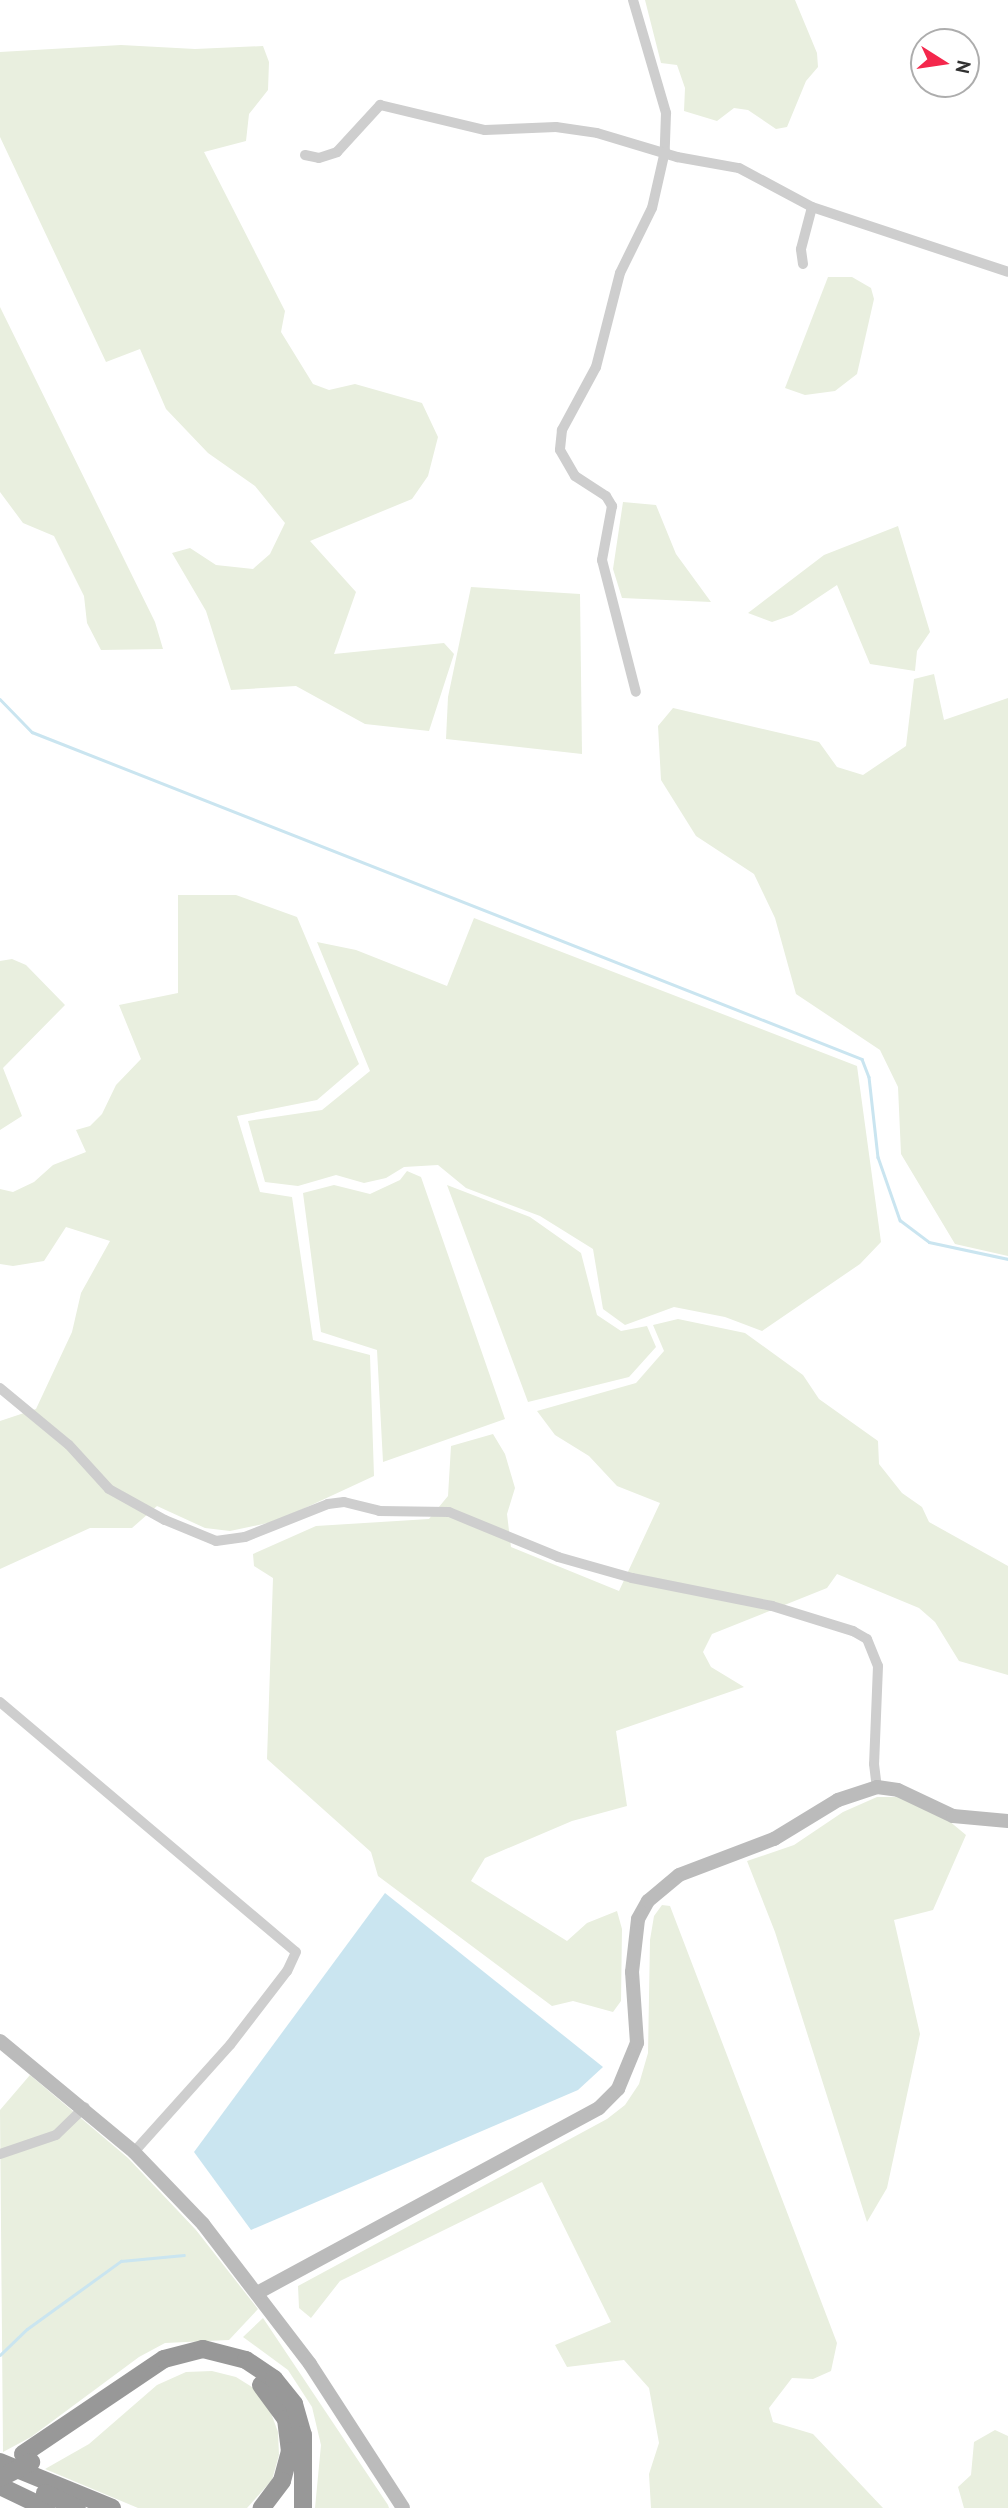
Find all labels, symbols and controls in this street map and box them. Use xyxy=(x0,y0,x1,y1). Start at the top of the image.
north arrow xyxy=(910,28,980,98)
text: N xyxy=(951,58,977,76)

